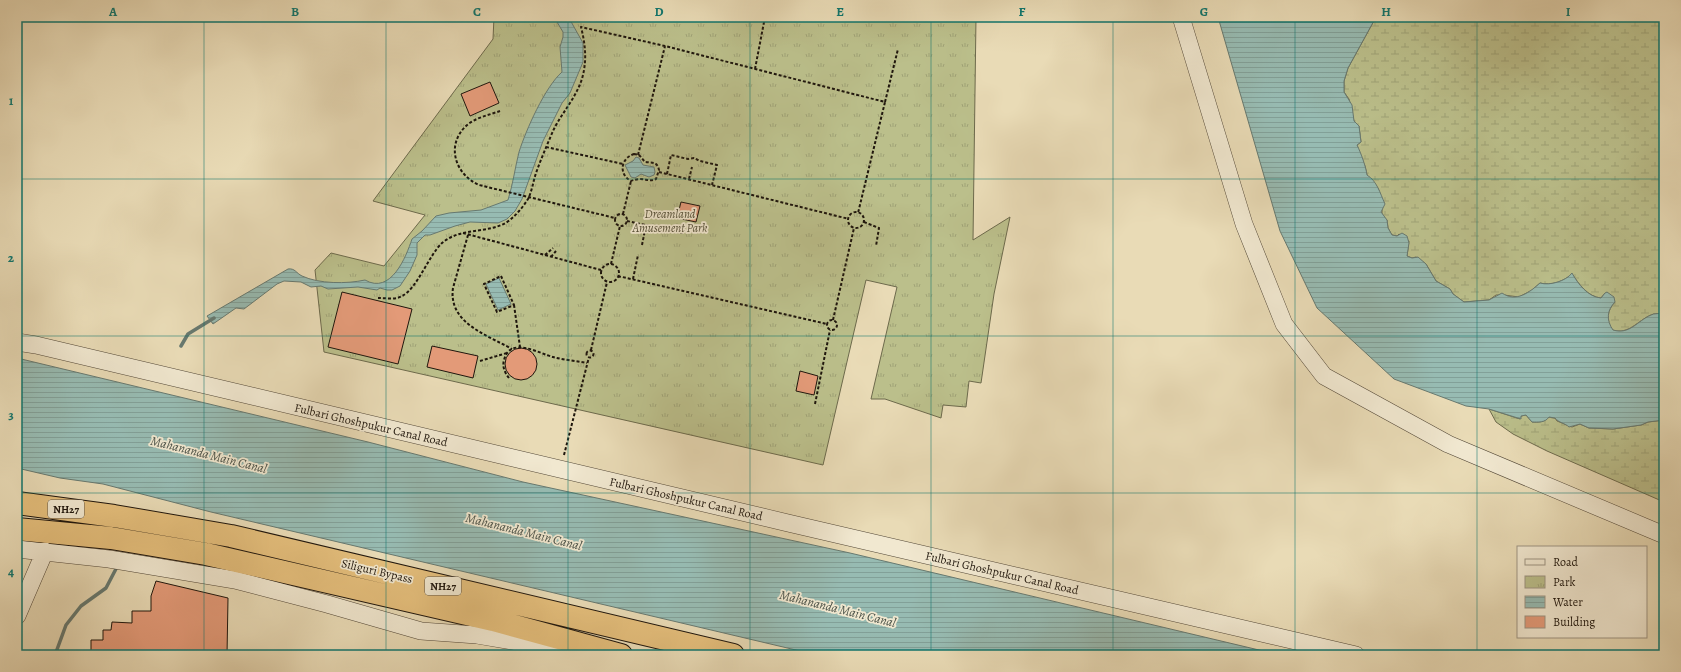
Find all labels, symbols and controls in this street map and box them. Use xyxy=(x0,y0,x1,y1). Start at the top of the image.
text: A xyxy=(108,3,118,20)
text: B xyxy=(291,3,299,20)
text: C xyxy=(473,3,481,20)
text: D xyxy=(654,3,664,20)
text: E xyxy=(836,3,844,20)
text: F xyxy=(1019,3,1026,20)
text: G xyxy=(1200,3,1208,20)
text: H xyxy=(1381,3,1391,20)
text: I xyxy=(1566,3,1571,20)
text: 1 xyxy=(9,92,14,109)
park label: Dreamland Amusement Park xyxy=(632,206,708,236)
text: 2 xyxy=(8,249,15,266)
street label: Fulbari Ghoshpukur Canal Road xyxy=(293,400,450,451)
text: 3 xyxy=(8,406,14,423)
water label: Mahananda Main Canal xyxy=(149,432,270,477)
street label: Fulbari Ghoshpukur Canal Road xyxy=(608,474,765,525)
road number: NH27 xyxy=(48,500,84,518)
water label: Mahananda Main Canal xyxy=(464,509,585,554)
legend xyxy=(1517,546,1647,638)
street label: Fulbari Ghoshpukur Canal Road xyxy=(924,548,1081,599)
text: Road xyxy=(1553,554,1579,570)
street label: Siliguri Bypass xyxy=(340,555,414,587)
text: 4 xyxy=(8,563,14,580)
text: Park xyxy=(1553,574,1576,590)
road number: NH27 xyxy=(425,577,461,595)
water label: Mahananda Main Canal xyxy=(778,586,899,631)
text: Water xyxy=(1552,594,1583,610)
text: Building xyxy=(1553,614,1595,630)

